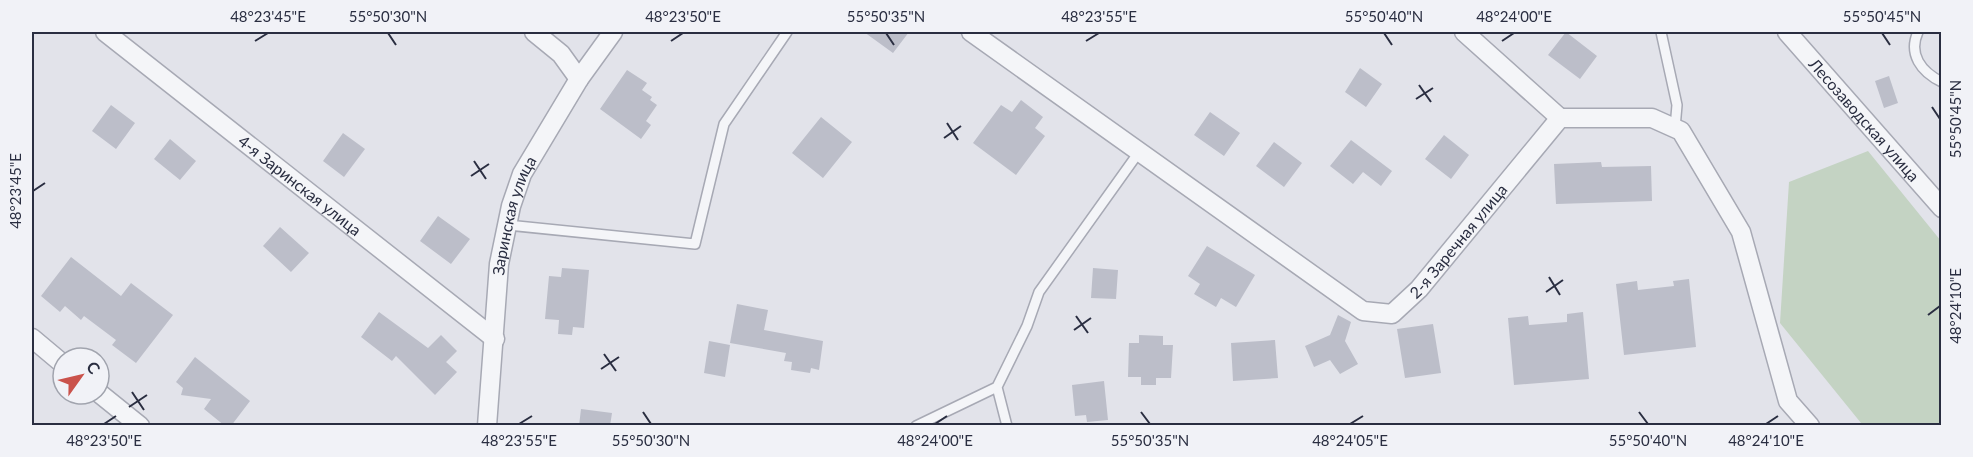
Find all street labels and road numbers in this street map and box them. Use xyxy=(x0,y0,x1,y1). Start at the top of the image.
street label: Лесозаводская улица xyxy=(1805,53,1924,185)
street label: 4-я Заринская улица xyxy=(235,131,365,239)
street label: Заринская улица xyxy=(488,152,540,276)
street label: 2-я Заречная улица xyxy=(1405,180,1511,302)

